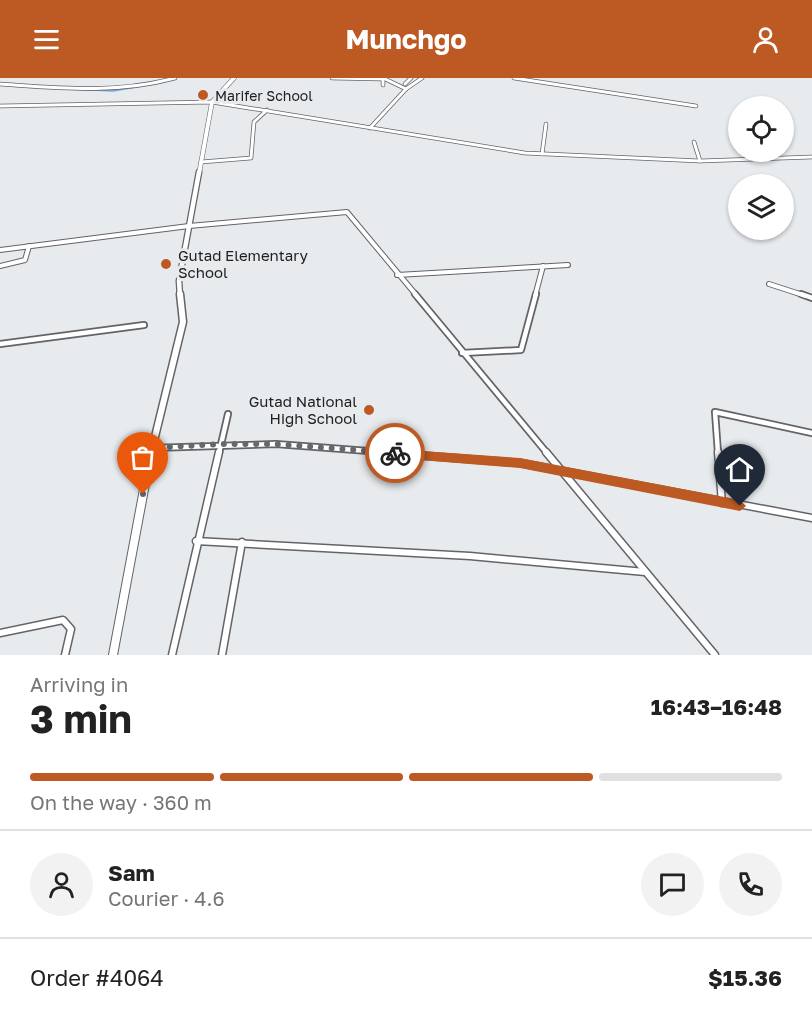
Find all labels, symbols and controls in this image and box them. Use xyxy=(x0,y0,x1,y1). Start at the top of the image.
icon: menu xyxy=(30,23,63,56)
text: Munchgo xyxy=(345,23,467,55)
icon: person xyxy=(749,23,782,56)
place label: Marifer School xyxy=(215,87,313,104)
marker: Marifer School xyxy=(196,88,210,102)
map controls xyxy=(728,96,794,240)
button: locate xyxy=(728,96,794,162)
button: layers xyxy=(728,174,794,240)
place label: Gutad Elementary School xyxy=(178,246,308,281)
marker: Gutad Elementary School xyxy=(159,257,173,271)
place label: Gutad National High School xyxy=(249,392,357,427)
marker: Gutad National High School xyxy=(362,403,376,417)
courier xyxy=(365,423,425,483)
pin xyxy=(117,432,168,494)
icon: bike xyxy=(379,437,412,470)
icon: bag xyxy=(126,441,159,474)
pin xyxy=(714,444,765,506)
icon: home xyxy=(723,453,756,486)
text: Arriving in xyxy=(30,672,128,696)
text: 16:43–16:48 xyxy=(651,693,782,720)
text: 3 min xyxy=(30,695,132,742)
text: On the way · 360 m xyxy=(30,790,212,814)
button: person xyxy=(30,853,93,916)
button: chat xyxy=(641,853,704,916)
button: phone xyxy=(719,853,782,916)
text: Sam xyxy=(108,859,155,886)
text: Courier · 4.6 xyxy=(108,886,225,910)
text: Order #4064 xyxy=(30,964,164,991)
text: $15.36 xyxy=(708,964,782,991)

